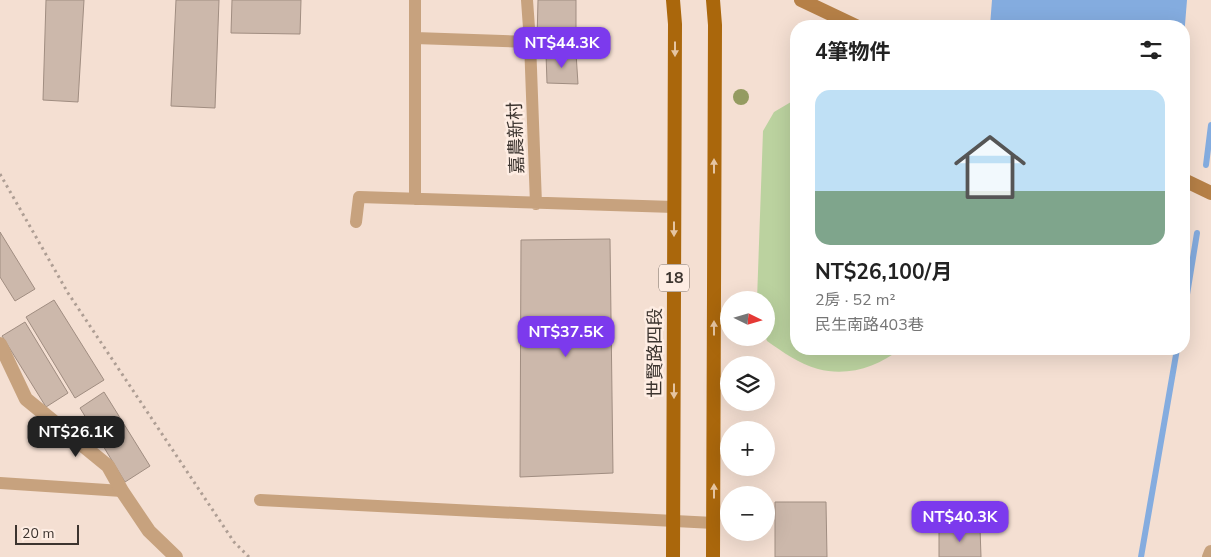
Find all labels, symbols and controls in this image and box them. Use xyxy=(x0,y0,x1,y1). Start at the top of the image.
pin: NT$44.3K xyxy=(510,27,614,69)
text: NT$44.3K xyxy=(525,32,599,54)
icon: filters xyxy=(1137,36,1165,64)
text: 4筆物件 xyxy=(815,38,891,66)
one-way arrow xyxy=(670,41,678,57)
street label: 嘉農新村 xyxy=(503,102,529,174)
icon: home xyxy=(945,122,1035,212)
one-way arrow xyxy=(710,158,718,174)
one-way arrow xyxy=(670,221,678,237)
text: NT$26,100/月 xyxy=(815,258,952,286)
road number: 18 xyxy=(659,264,689,292)
text: 2房 · 52 m² xyxy=(815,289,896,311)
north arrow xyxy=(720,291,775,346)
map controls xyxy=(720,291,775,541)
street label: 世賢路四段 xyxy=(643,308,667,398)
text: 民生南路403巷 xyxy=(815,314,924,336)
pin: NT$37.5K xyxy=(514,316,618,358)
one-way arrow xyxy=(710,320,718,336)
text: NT$37.5K xyxy=(529,321,603,343)
button: layers xyxy=(720,356,775,411)
one-way arrow xyxy=(670,383,678,399)
pin: NT$26.1K xyxy=(24,416,128,458)
text: NT$26.1K xyxy=(39,421,113,443)
button: + xyxy=(720,421,775,476)
one-way arrow xyxy=(710,483,718,499)
button: − xyxy=(720,486,775,541)
pin: NT$40.3K xyxy=(908,500,1012,543)
text: NT$40.3K xyxy=(923,506,997,528)
scale bar xyxy=(15,522,79,545)
text: 20 m xyxy=(22,524,54,543)

